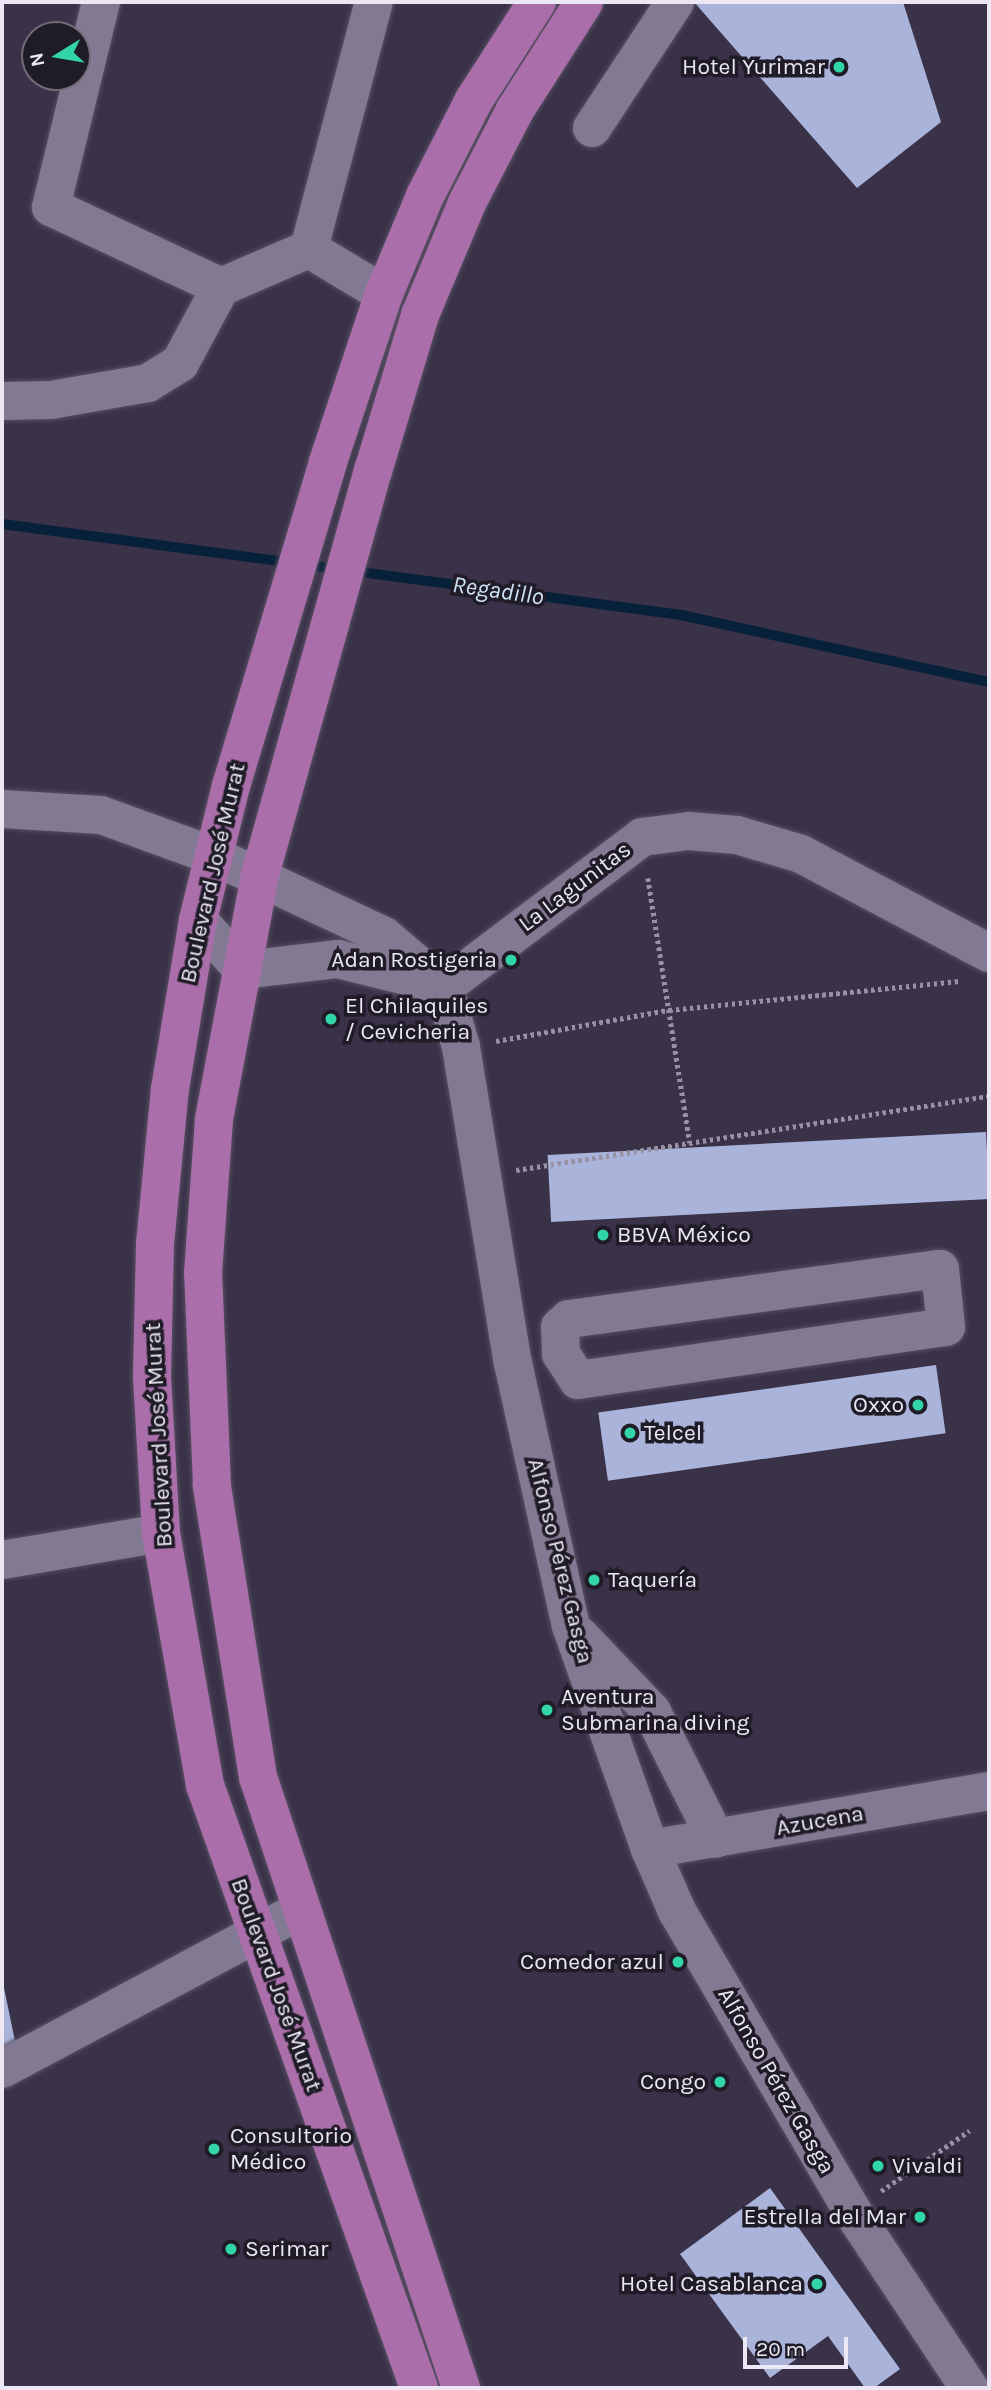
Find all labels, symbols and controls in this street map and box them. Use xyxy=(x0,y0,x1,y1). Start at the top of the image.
north arrow xyxy=(21,21,91,91)
text: N xyxy=(25,51,49,68)
place label: Hotel Yurimar xyxy=(682,53,825,81)
marker: Hotel Yurimar xyxy=(831,59,847,75)
water label: Regadillo xyxy=(451,570,545,612)
street label: Boulevard José Murat xyxy=(174,760,252,986)
street label: La Lagunitas xyxy=(513,836,637,938)
place label: Adan Rostigeria xyxy=(331,946,497,974)
marker: Adan Rostigeria xyxy=(503,952,519,968)
place label: El Chilaquiles / Cevicheria xyxy=(345,992,488,1046)
marker: El Chilaquiles / Cevicheria xyxy=(323,1011,339,1027)
place label: BBVA México xyxy=(617,1221,751,1249)
marker: BBVA México xyxy=(595,1227,611,1243)
street label: Boulevard José Murat xyxy=(139,1322,179,1548)
place label: Oxxo xyxy=(853,1391,904,1419)
marker: Oxxo xyxy=(910,1397,926,1413)
place label: Telcel xyxy=(644,1419,702,1447)
marker: Telcel xyxy=(622,1425,638,1441)
street label: Alfonso Pérez Gasga xyxy=(521,1456,599,1666)
place label: Taquería xyxy=(608,1566,697,1594)
marker: Taquería xyxy=(586,1572,602,1588)
place label: Aventura Submarina diving xyxy=(561,1683,750,1737)
marker: Aventura Submarina diving xyxy=(539,1702,555,1718)
street label: Azucena xyxy=(774,1800,866,1842)
street label: Boulevard José Murat xyxy=(225,1875,327,2095)
place label: Comedor azul xyxy=(520,1948,664,1976)
marker: Comedor azul xyxy=(670,1954,686,1970)
street label: Alfonso Pérez Gasga xyxy=(711,1983,841,2179)
place label: Congo xyxy=(640,2068,706,2096)
marker: Congo xyxy=(712,2074,728,2090)
place label: Consultorio Médico xyxy=(230,2122,352,2176)
marker: Consultorio Médico xyxy=(204,2139,224,2159)
place label: Vivaldi xyxy=(892,2152,963,2180)
marker: Vivaldi xyxy=(870,2158,886,2174)
place label: Estrella del Mar xyxy=(743,2203,906,2231)
marker: Estrella del Mar xyxy=(912,2209,928,2225)
place label: Serimar xyxy=(245,2235,328,2263)
marker: Serimar xyxy=(223,2241,239,2257)
place label: Hotel Casablanca xyxy=(620,2270,803,2298)
marker: Hotel Casablanca xyxy=(809,2276,825,2292)
scale bar xyxy=(746,2324,851,2368)
text: 20 m xyxy=(756,2337,805,2361)

